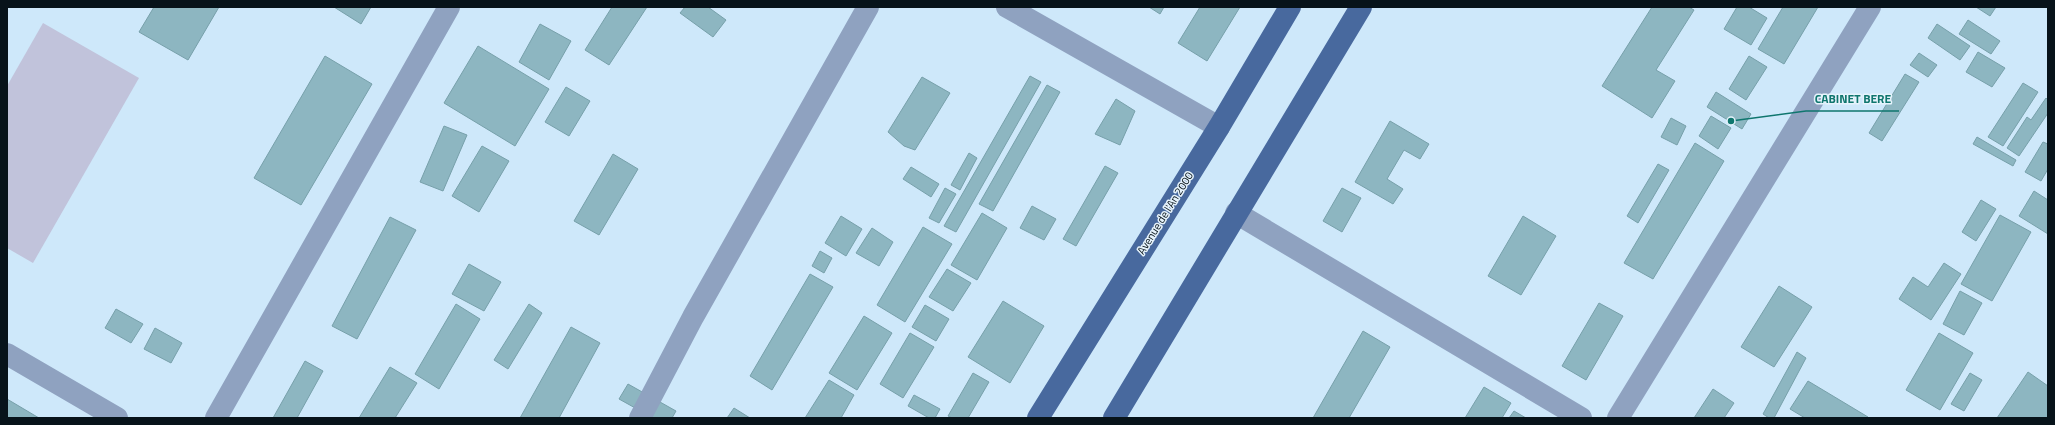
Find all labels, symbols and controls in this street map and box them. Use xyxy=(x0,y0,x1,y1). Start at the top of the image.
callout: CABINET BERE xyxy=(1806,87,1899,111)
text: CABINET BERE xyxy=(1815,89,1892,108)
street label: Avenue de l'An 2000 xyxy=(1133,169,1197,257)

